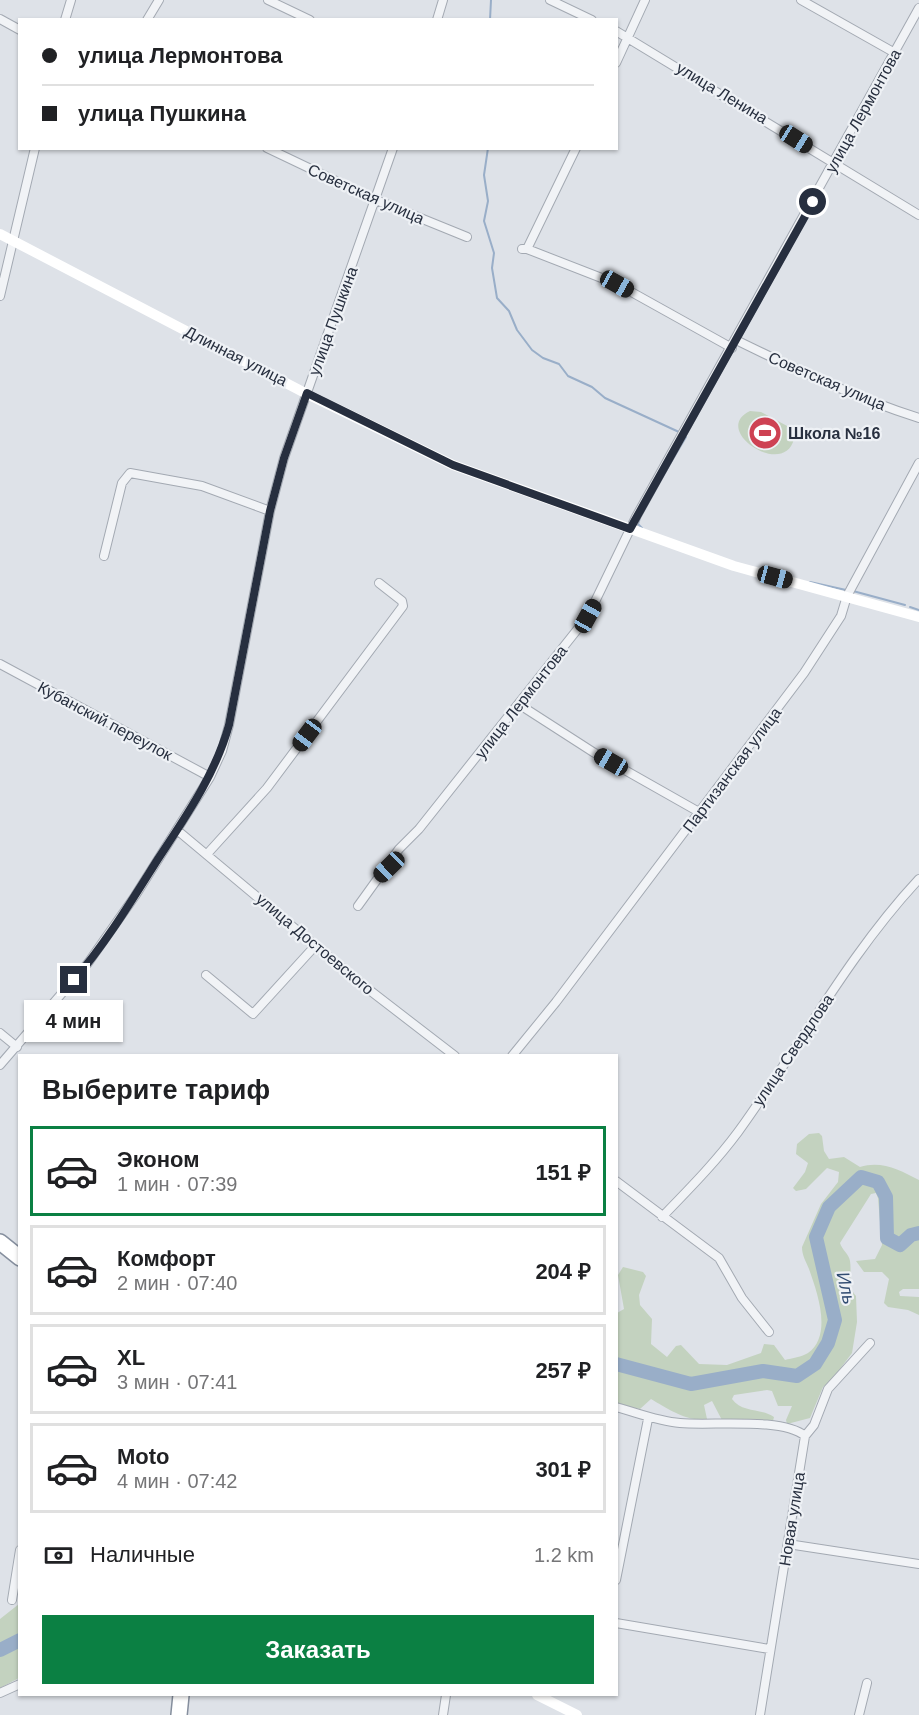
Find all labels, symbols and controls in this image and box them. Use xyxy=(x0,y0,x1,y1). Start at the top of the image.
text: улица Лермонтова xyxy=(78,43,283,68)
street label: улица Лермонтова xyxy=(822,46,904,176)
street label: улица Ленина xyxy=(673,59,771,127)
text: улица Пушкина xyxy=(78,101,246,126)
car xyxy=(776,122,816,156)
street label: Советская улица xyxy=(305,161,427,227)
route start xyxy=(799,188,826,215)
street label: улица Пушкина xyxy=(305,264,361,378)
car xyxy=(597,267,637,301)
street label: Длинная улица xyxy=(182,323,290,389)
street label: Советская улица xyxy=(766,349,888,413)
sports icon: Школа №16 xyxy=(747,415,783,451)
place label: Школа №16 xyxy=(788,425,880,442)
car xyxy=(755,564,795,590)
car xyxy=(571,596,605,636)
street label: улица Лермонтова xyxy=(472,642,570,762)
street label: Кубанский переулок xyxy=(35,678,176,764)
street label: Партизанская улица xyxy=(680,704,784,836)
car xyxy=(289,715,325,755)
car xyxy=(591,745,631,779)
car xyxy=(370,848,408,886)
street label: улица Достоевского xyxy=(253,890,377,998)
route end xyxy=(60,966,87,993)
street label: улица Свердлова xyxy=(749,991,837,1109)
callout: 4 мин xyxy=(25,1001,124,1043)
text: 4 мин xyxy=(46,1010,101,1032)
text: Выберите тариф xyxy=(42,1075,270,1105)
icon: car xyxy=(45,1144,99,1198)
text: Эконом xyxy=(117,1147,200,1172)
text: 151 ₽ xyxy=(535,1160,591,1185)
text: 1 мин · 07:39 xyxy=(117,1173,237,1195)
icon: car xyxy=(45,1243,99,1297)
text: Комфорт xyxy=(117,1246,216,1271)
text: 204 ₽ xyxy=(535,1259,591,1284)
water label: Иль xyxy=(833,1270,859,1306)
text: 2 мин · 07:40 xyxy=(117,1272,237,1294)
icon: car xyxy=(45,1342,99,1396)
text: XL xyxy=(117,1345,145,1370)
text: 257 ₽ xyxy=(535,1358,591,1383)
text: 3 мин · 07:41 xyxy=(117,1371,237,1393)
icon: car xyxy=(45,1441,99,1495)
text: Moto xyxy=(117,1444,170,1469)
text: 301 ₽ xyxy=(535,1457,591,1482)
text: 4 мин · 07:42 xyxy=(117,1470,237,1492)
street label: Новая улица xyxy=(776,1471,808,1567)
icon: cash xyxy=(42,1539,75,1572)
text: Наличные xyxy=(90,1542,195,1567)
text: 1.2 km xyxy=(534,1544,594,1566)
button: Заказать xyxy=(42,1615,594,1684)

